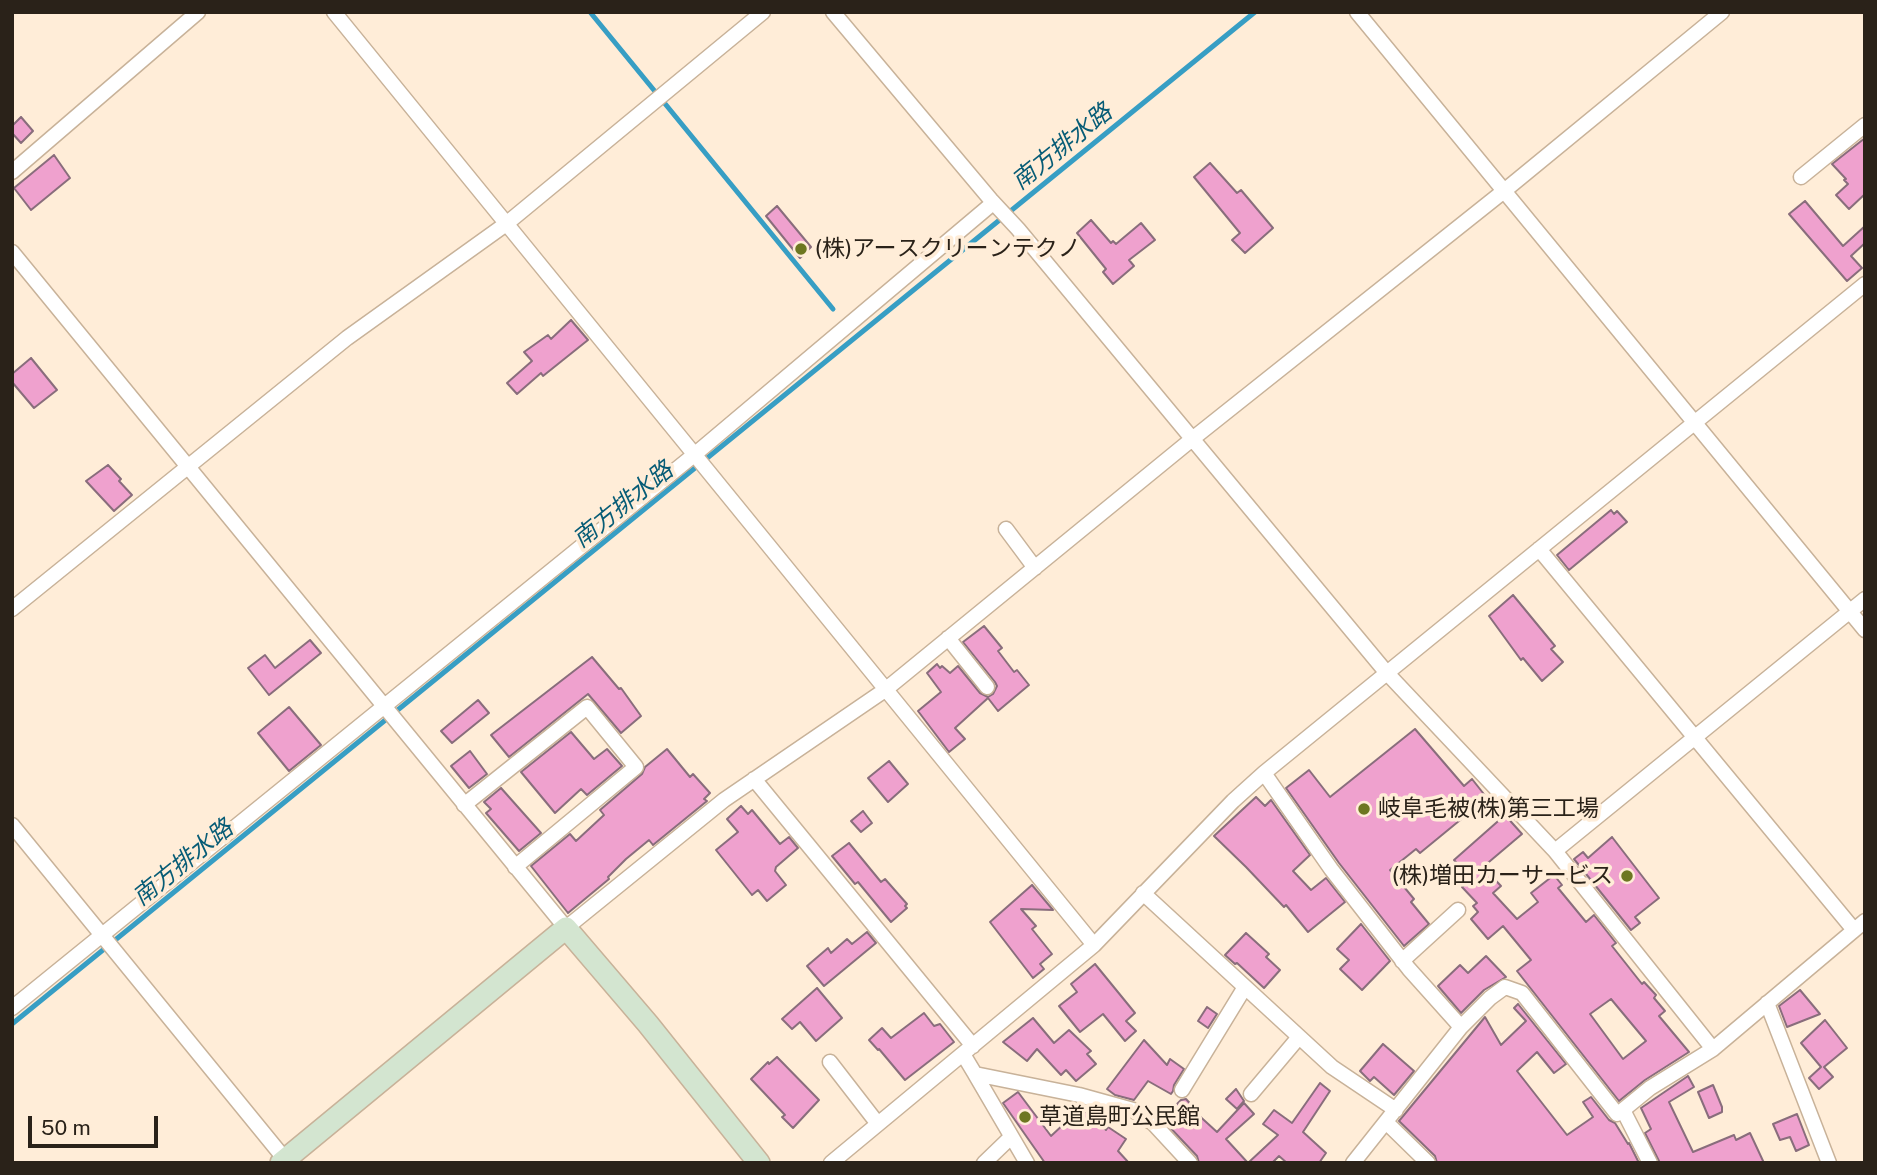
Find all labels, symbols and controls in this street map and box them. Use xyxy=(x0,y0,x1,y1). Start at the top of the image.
water label: 南方排水路 xyxy=(1006,98,1118,196)
place label: (株)アースクリーンテクノ xyxy=(815,235,1081,263)
marker: (株)アースクリーンテクノ xyxy=(793,241,809,257)
water label: 南方排水路 xyxy=(567,456,679,554)
place label: 岐阜毛被(株)第三工場 xyxy=(1378,795,1599,823)
marker: 岐阜毛被(株)第三工場 xyxy=(1356,801,1372,817)
water label: 南方排水路 xyxy=(127,814,239,912)
place label: (株)増田カーサービス xyxy=(1392,862,1613,890)
marker: (株)増田カーサービス xyxy=(1619,868,1635,884)
scale bar xyxy=(32,1102,161,1146)
place label: 草道島町公民館 xyxy=(1039,1103,1200,1131)
marker: 草道島町公民館 xyxy=(1017,1109,1033,1125)
text: 50 m xyxy=(41,1115,91,1140)

